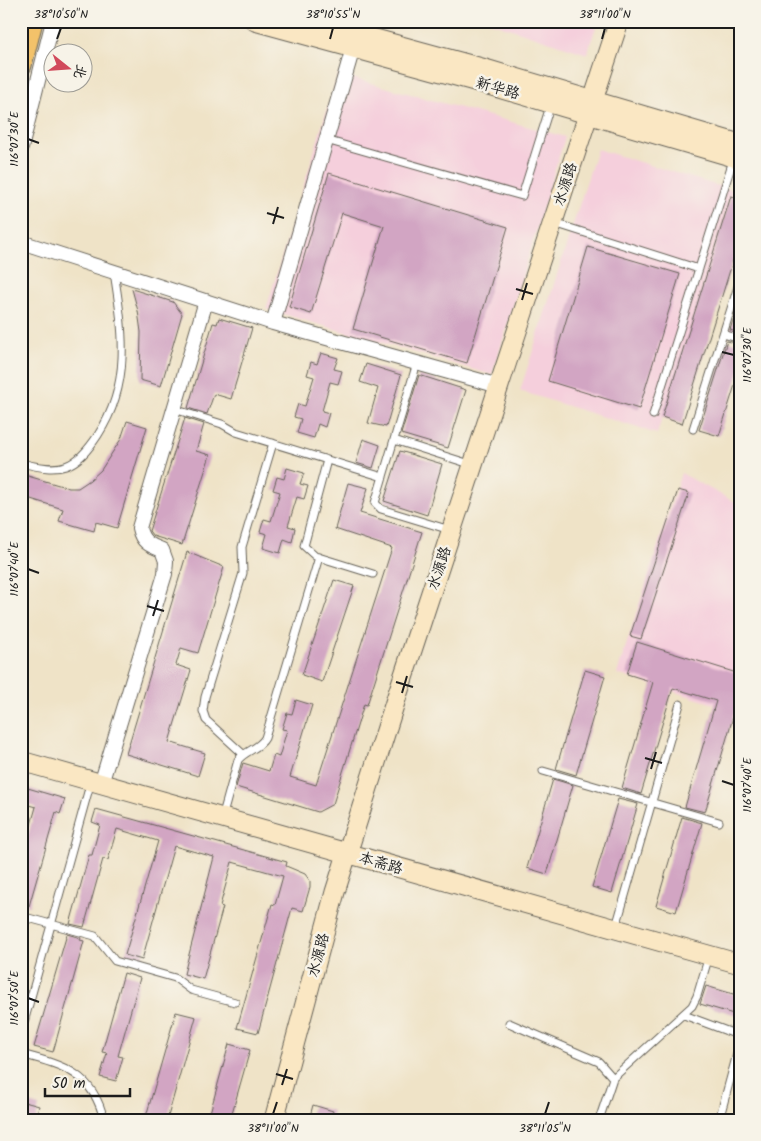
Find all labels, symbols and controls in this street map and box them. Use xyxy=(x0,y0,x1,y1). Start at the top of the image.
text: 38°10'50"N xyxy=(34,5,88,24)
text: 38°10'55"N xyxy=(306,5,360,24)
text: 38°11'00"N xyxy=(579,5,631,24)
north arrow xyxy=(42,42,92,92)
text: 北 xyxy=(67,62,92,81)
street label: 新华路 xyxy=(473,71,523,107)
text: 116°07'30"E xyxy=(5,110,24,167)
street label: 水源路 xyxy=(548,159,584,209)
text: 116°07'30"E xyxy=(738,326,757,383)
text: 116°07'40"E xyxy=(5,540,24,597)
street label: 水源路 xyxy=(422,543,458,593)
text: 116°07'40"E xyxy=(738,756,757,813)
street label: 本斋路 xyxy=(356,846,406,882)
street label: 水源路 xyxy=(302,930,336,980)
text: 116°07'50"E xyxy=(5,970,24,1025)
scale bar xyxy=(45,1066,130,1098)
text: 50 m xyxy=(52,1072,86,1096)
text: 38°11'00"N xyxy=(247,1119,299,1138)
text: 38°11'05"N xyxy=(519,1119,571,1138)

